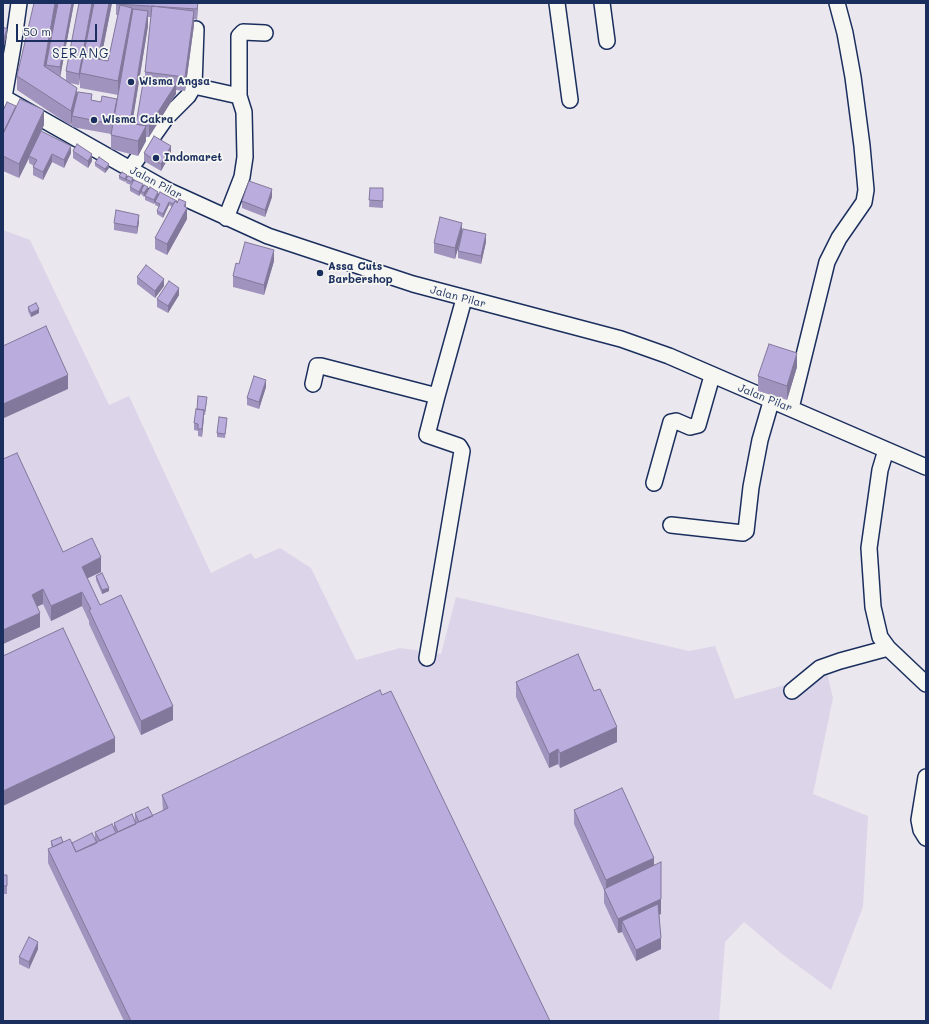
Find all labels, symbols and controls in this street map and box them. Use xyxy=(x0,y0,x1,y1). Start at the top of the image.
scale bar xyxy=(18,16,99,42)
text: 50 m xyxy=(23,23,51,39)
district label: SERANG xyxy=(52,46,110,62)
place label: Wisma Angsa xyxy=(139,75,210,89)
marker: Wisma Angsa xyxy=(126,77,136,87)
place label: Wisma Cakra xyxy=(102,113,173,127)
marker: Wisma Cakra xyxy=(89,115,99,125)
place label: Indomaret xyxy=(164,151,222,165)
marker: Indomaret xyxy=(151,153,161,163)
street label: Jalan Pilar xyxy=(128,164,184,202)
place label: Assa Cuts Barbershop xyxy=(328,260,393,286)
marker: Assa Cuts Barbershop xyxy=(315,268,325,278)
street label: Jalan Pilar xyxy=(429,283,487,311)
street label: Jalan Pilar xyxy=(736,381,794,415)

